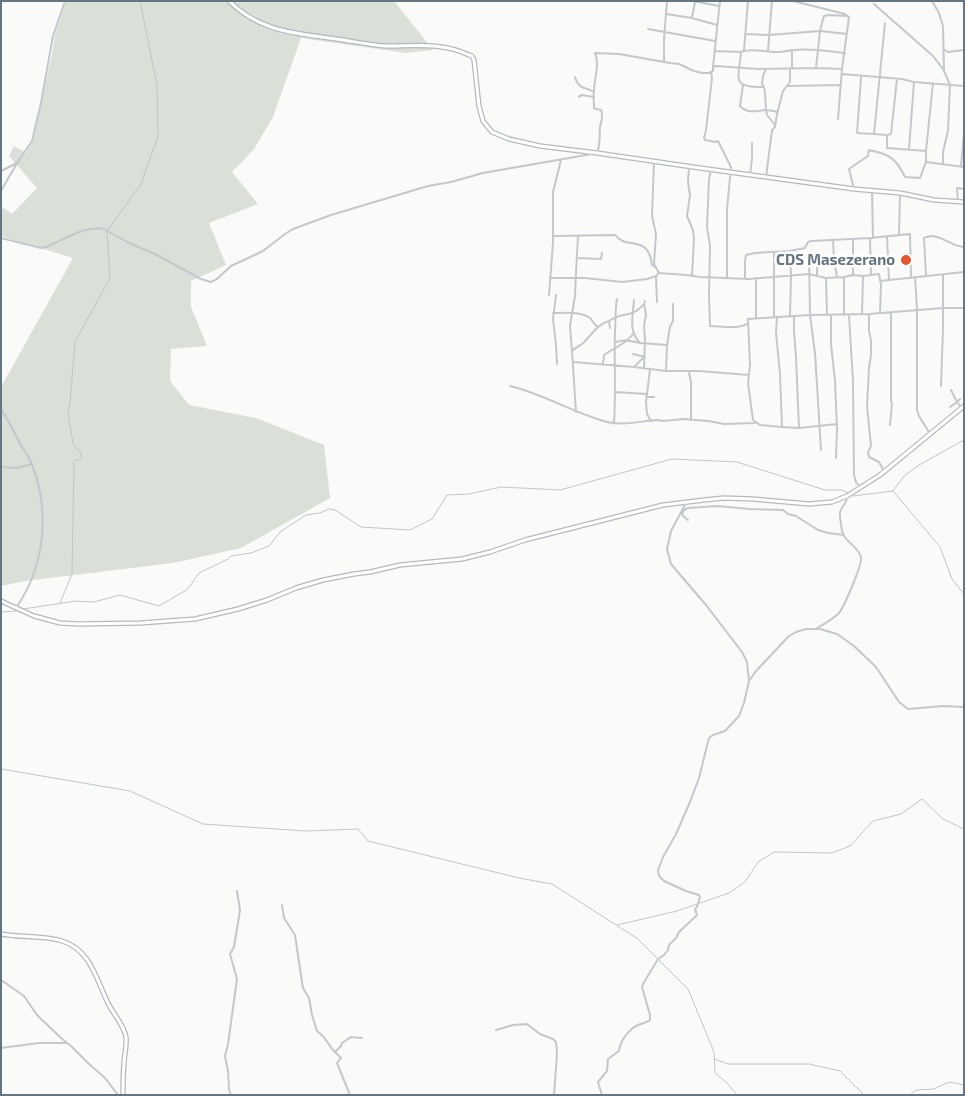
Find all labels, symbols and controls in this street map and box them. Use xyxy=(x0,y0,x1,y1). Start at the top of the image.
place label: CDS Masezerano xyxy=(776,251,895,269)
marker: CDS Masezerano xyxy=(899,253,913,267)

